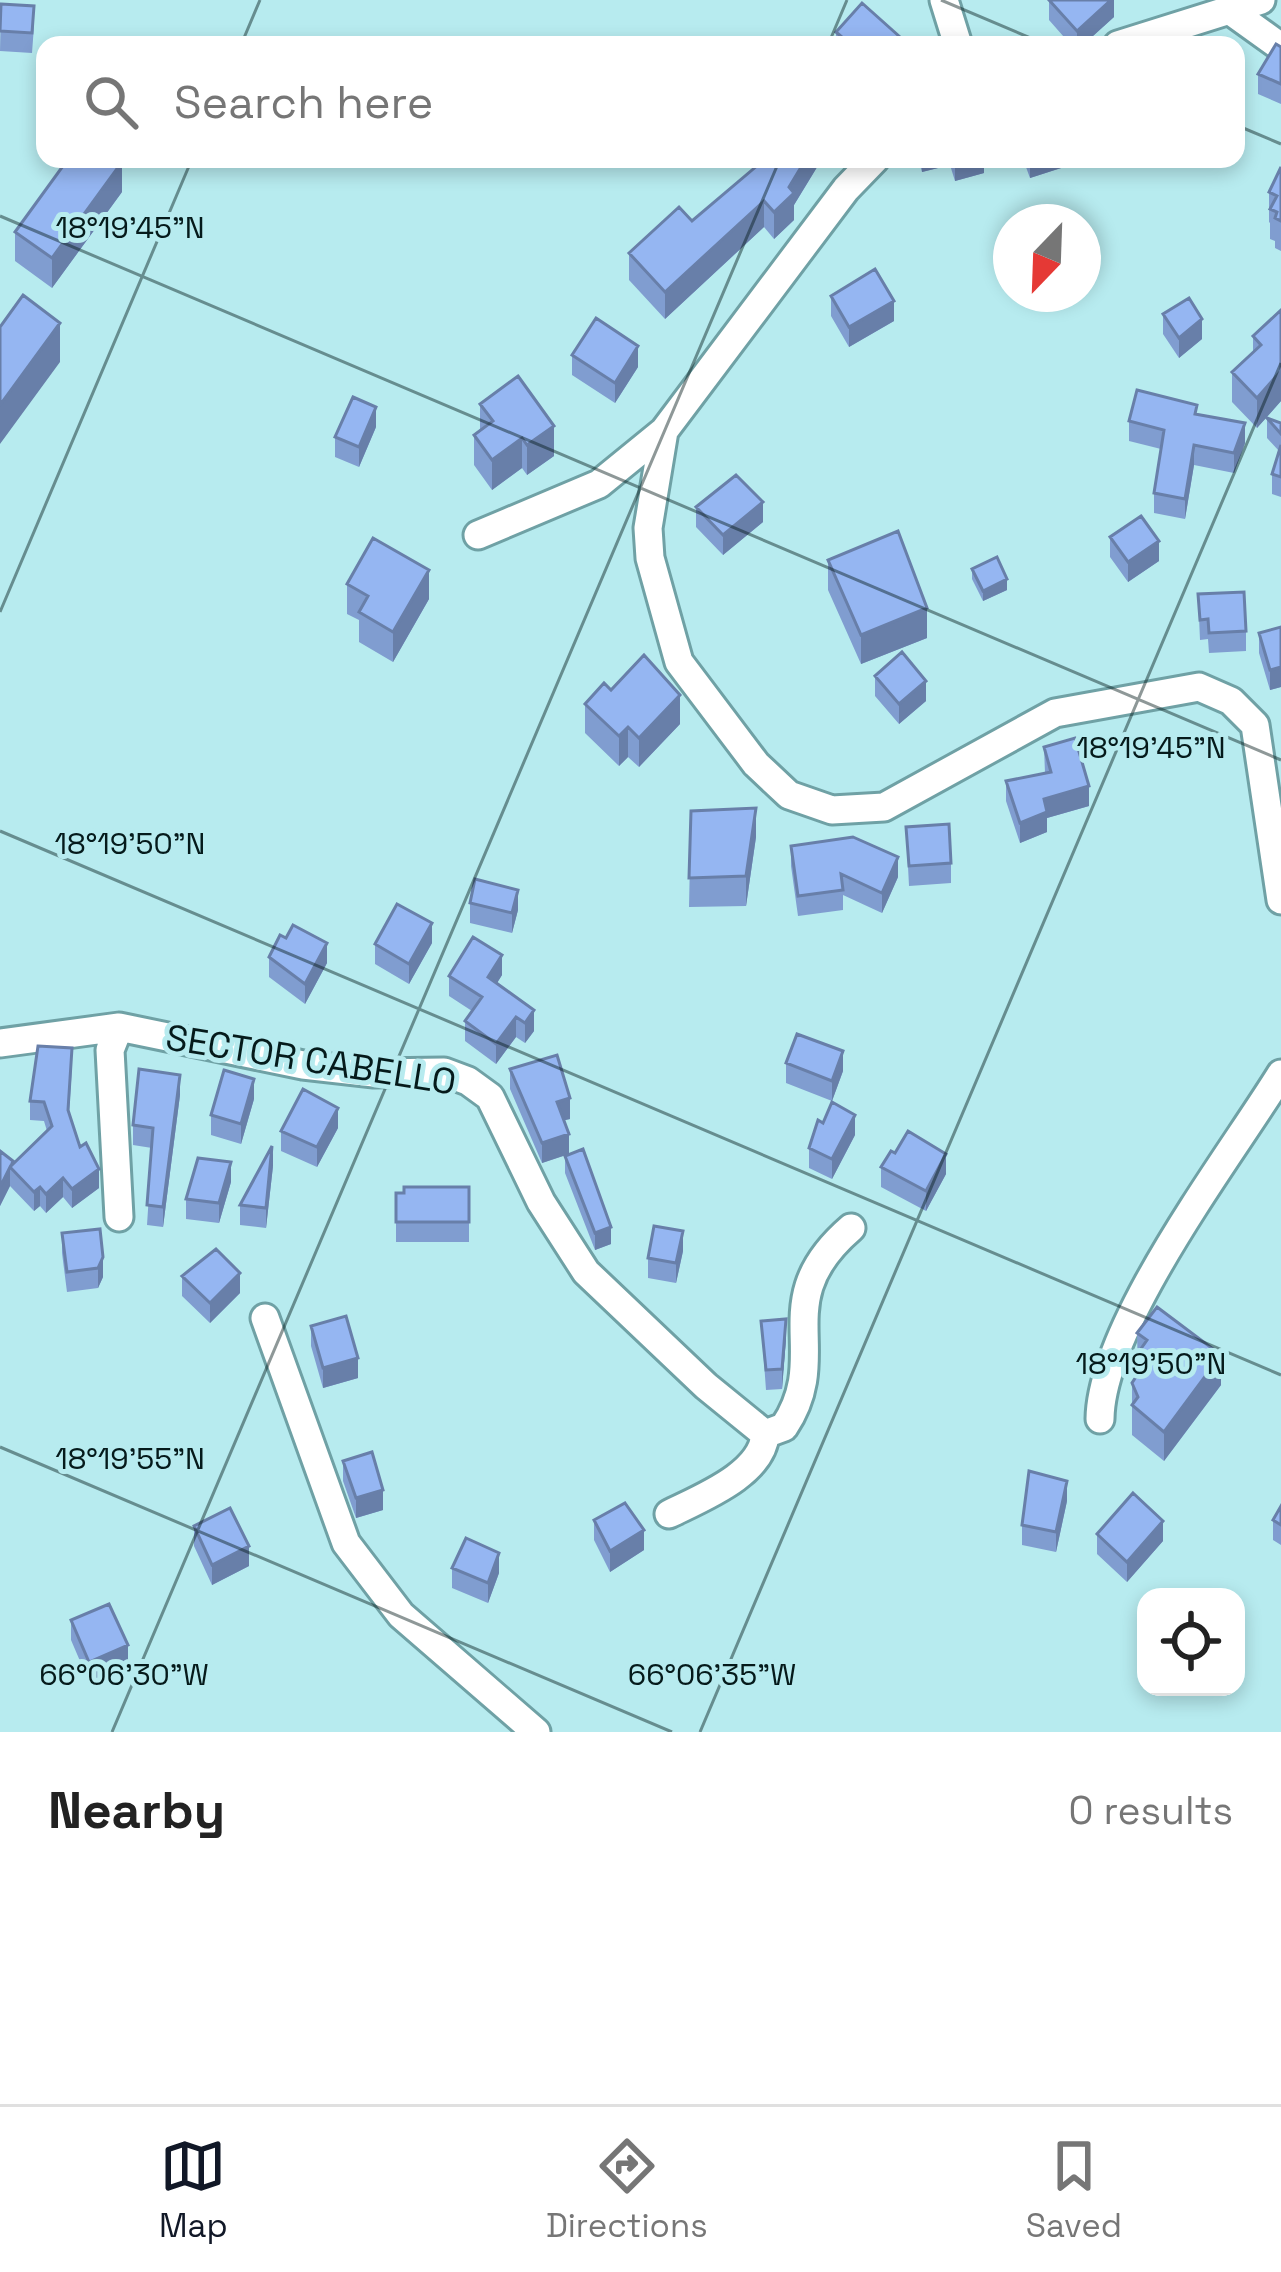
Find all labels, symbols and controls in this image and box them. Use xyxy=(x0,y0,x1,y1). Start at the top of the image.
search box xyxy=(36,36,1245,168)
icon: search xyxy=(78,69,144,135)
text: Search here xyxy=(174,74,433,131)
north arrow xyxy=(993,204,1101,312)
text: 18°19'45"N xyxy=(55,208,205,247)
text: 18°19'45"N xyxy=(1076,728,1226,767)
text: 18°19'50"N xyxy=(55,824,205,863)
street label: SECTOR CABELLO xyxy=(162,1014,459,1106)
text: 18°19'50"N xyxy=(1076,1344,1226,1383)
text: 18°19'55"N xyxy=(55,1439,205,1478)
map controls xyxy=(1137,1588,1245,1696)
button: locate xyxy=(1137,1588,1245,1696)
text: 66°06'30"W xyxy=(39,1655,209,1694)
text: 66°06'35"W xyxy=(628,1655,796,1694)
text: Nearby xyxy=(48,1778,225,1843)
text: 0 results xyxy=(1068,1786,1233,1835)
tab: Map xyxy=(159,2133,228,2247)
tab: Directions xyxy=(546,2133,708,2247)
tab: Saved xyxy=(1026,2133,1122,2247)

